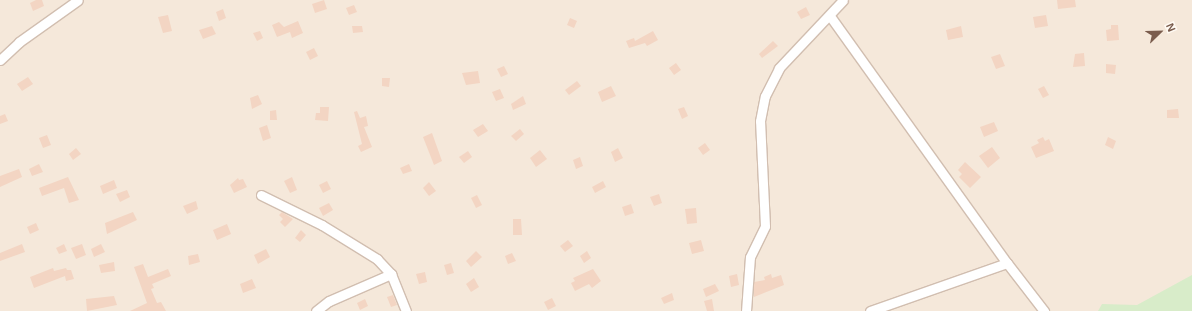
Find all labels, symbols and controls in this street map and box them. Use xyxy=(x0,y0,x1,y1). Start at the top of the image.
north arrow xyxy=(1140,12,1180,52)
text: N xyxy=(1164,21,1178,33)

